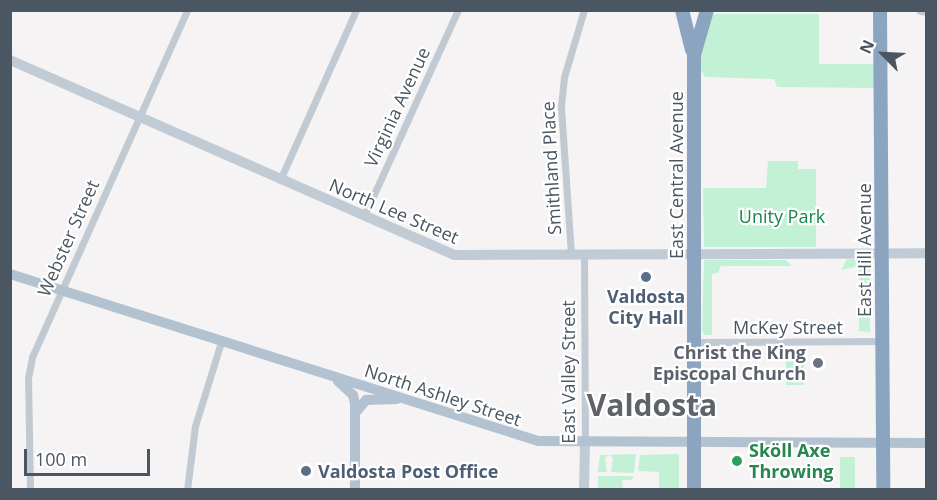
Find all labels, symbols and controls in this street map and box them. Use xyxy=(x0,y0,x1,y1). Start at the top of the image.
north arrow xyxy=(853,24,913,84)
text: N xyxy=(854,36,879,57)
street label: Virginia Avenue xyxy=(360,44,434,170)
street label: East Central Avenue xyxy=(665,91,687,259)
street label: Smithland Place xyxy=(537,101,565,235)
street label: North Lee Street xyxy=(326,174,462,248)
street label: Webster Street xyxy=(33,176,103,300)
street label: East Hill Avenue xyxy=(853,183,875,317)
park label: Unity Park xyxy=(739,205,825,227)
marker: Valdosta City Hall xyxy=(639,270,653,284)
place label: Valdosta City Hall xyxy=(607,286,685,328)
street label: East Valley Street xyxy=(557,300,579,444)
street label: McKey Street xyxy=(733,316,843,338)
place label: Christ the King Episcopal Church xyxy=(653,342,806,385)
marker: Christ the King Episcopal Church xyxy=(811,356,825,370)
street label: North Ashley Street xyxy=(362,359,524,431)
district label: Valdosta xyxy=(587,387,717,423)
scale bar xyxy=(27,437,153,475)
place label: Sköll Axe Throwing xyxy=(749,440,833,482)
text: 100 m xyxy=(35,447,87,471)
marker: Sköll Axe Throwing xyxy=(730,454,744,468)
place label: Valdosta Post Office xyxy=(318,460,498,482)
marker: Valdosta Post Office xyxy=(299,464,313,478)

